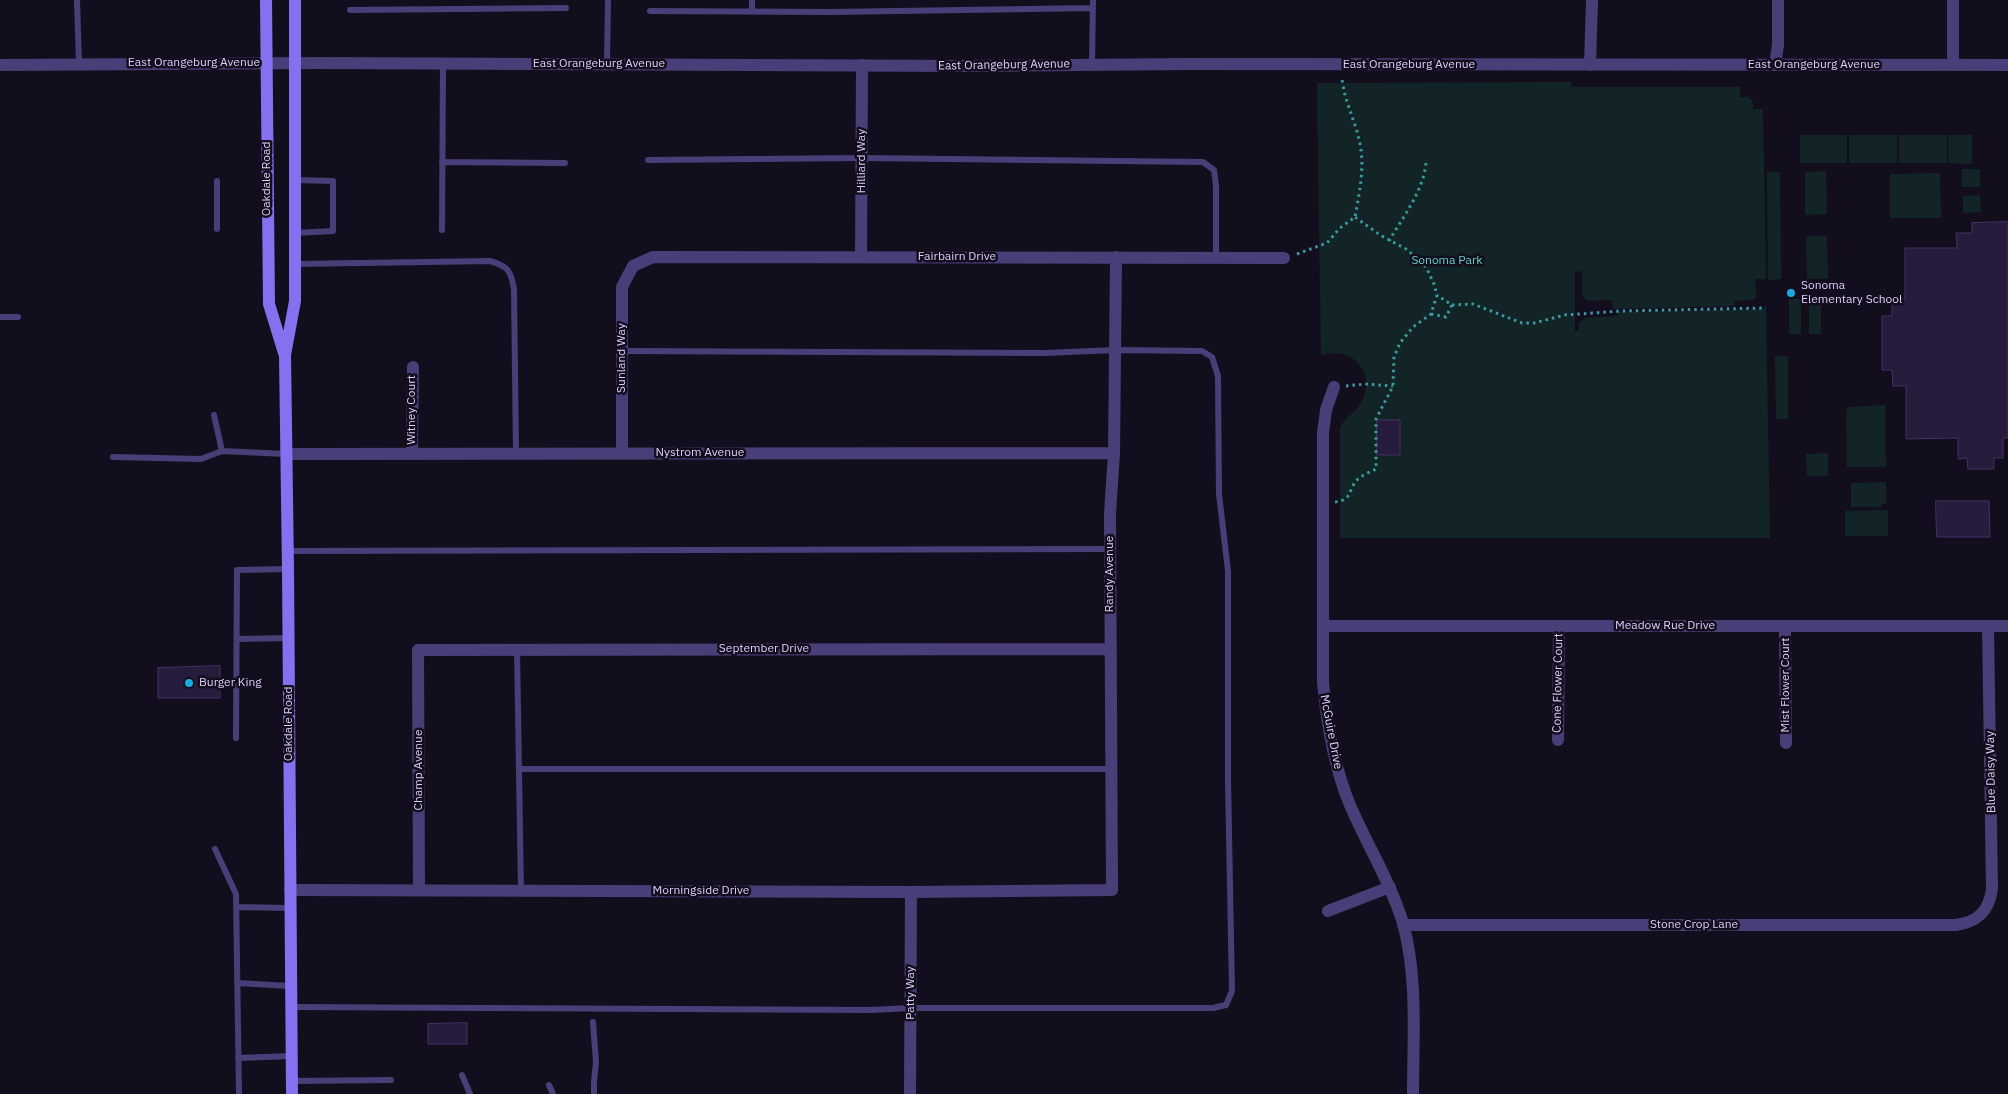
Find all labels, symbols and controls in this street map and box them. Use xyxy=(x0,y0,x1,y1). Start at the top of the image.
street label: East Orangeburg Avenue xyxy=(128,56,260,70)
street label: East Orangeburg Avenue xyxy=(533,57,665,71)
street label: East Orangeburg Avenue xyxy=(938,57,1070,73)
street label: East Orangeburg Avenue xyxy=(1343,58,1475,72)
street label: East Orangeburg Avenue xyxy=(1748,58,1880,72)
street label: Hilliard Way xyxy=(855,129,869,193)
street label: Oakdale Road xyxy=(260,142,274,216)
street label: Fairbairn Drive xyxy=(918,250,996,264)
park label: Sonoma Park xyxy=(1411,254,1483,268)
place label: Sonoma Elementary School xyxy=(1801,279,1902,307)
marker: Sonoma Elementary School xyxy=(1785,287,1797,299)
street label: Sunland Way xyxy=(615,323,629,393)
street label: Witney Court xyxy=(405,375,419,445)
street label: Nystrom Avenue xyxy=(656,446,744,460)
street label: Randy Avenue xyxy=(1103,536,1117,612)
street label: Meadow Rue Drive xyxy=(1615,619,1715,633)
street label: Cone Flower Court xyxy=(1550,633,1566,733)
street label: Mist Flower Court xyxy=(1779,638,1793,732)
street label: September Drive xyxy=(719,642,809,656)
place label: Burger King xyxy=(199,676,262,690)
marker: Burger King xyxy=(183,677,195,689)
street label: Oakdale Road xyxy=(282,687,296,761)
street label: McGuire Drive xyxy=(1317,694,1345,770)
street label: Champ Avenue xyxy=(412,729,426,811)
street label: Blue Daisy Way xyxy=(1983,731,1999,813)
street label: Morningside Drive xyxy=(653,884,749,898)
street label: Stone Crop Lane xyxy=(1650,918,1738,932)
street label: Patty Way xyxy=(904,966,918,1020)

